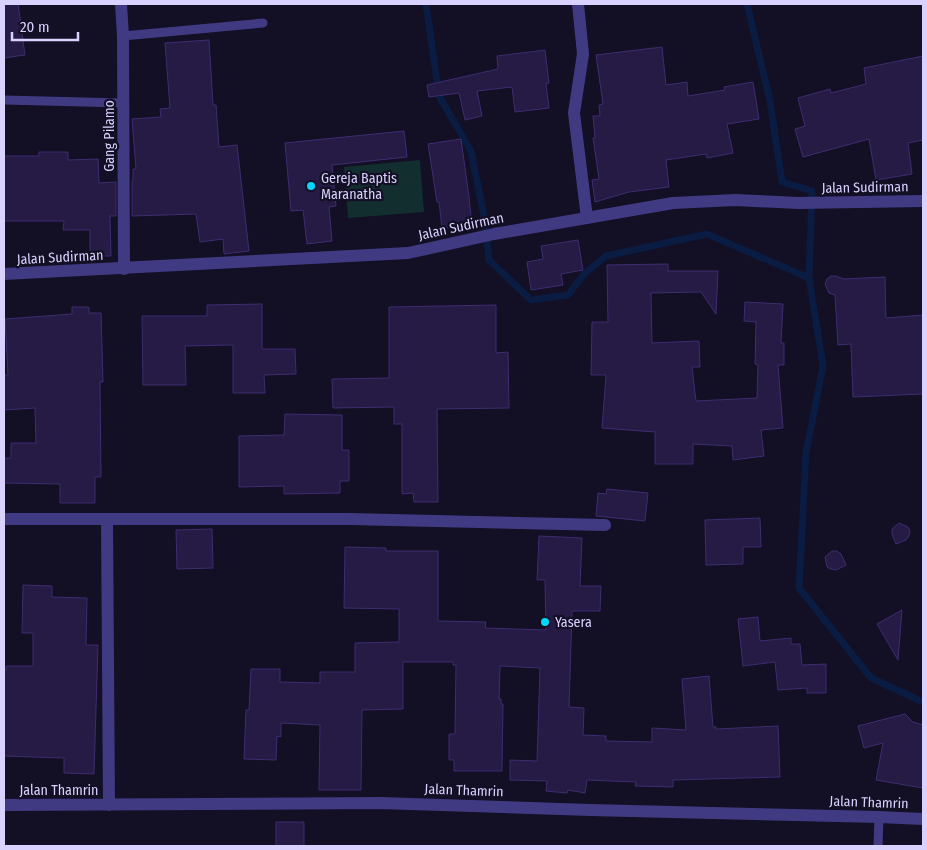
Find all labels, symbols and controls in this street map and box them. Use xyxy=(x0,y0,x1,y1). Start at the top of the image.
scale bar xyxy=(12,10,79,42)
text: 20 m xyxy=(20,18,50,36)
street label: Gang Pilamo xyxy=(101,100,118,172)
place label: Gereja Baptis Maranatha xyxy=(321,170,397,203)
street label: Jalan Sudirman xyxy=(821,178,909,197)
marker: Gereja Baptis Maranatha xyxy=(305,180,317,192)
street label: Jalan Sudirman xyxy=(417,209,505,244)
street label: Jalan Sudirman xyxy=(16,247,104,268)
place label: Yasera xyxy=(555,614,592,631)
marker: Yasera xyxy=(539,616,551,628)
street label: Jalan Thamrin xyxy=(424,781,504,800)
street label: Jalan Thamrin xyxy=(20,782,98,799)
street label: Jalan Thamrin xyxy=(829,793,909,812)

